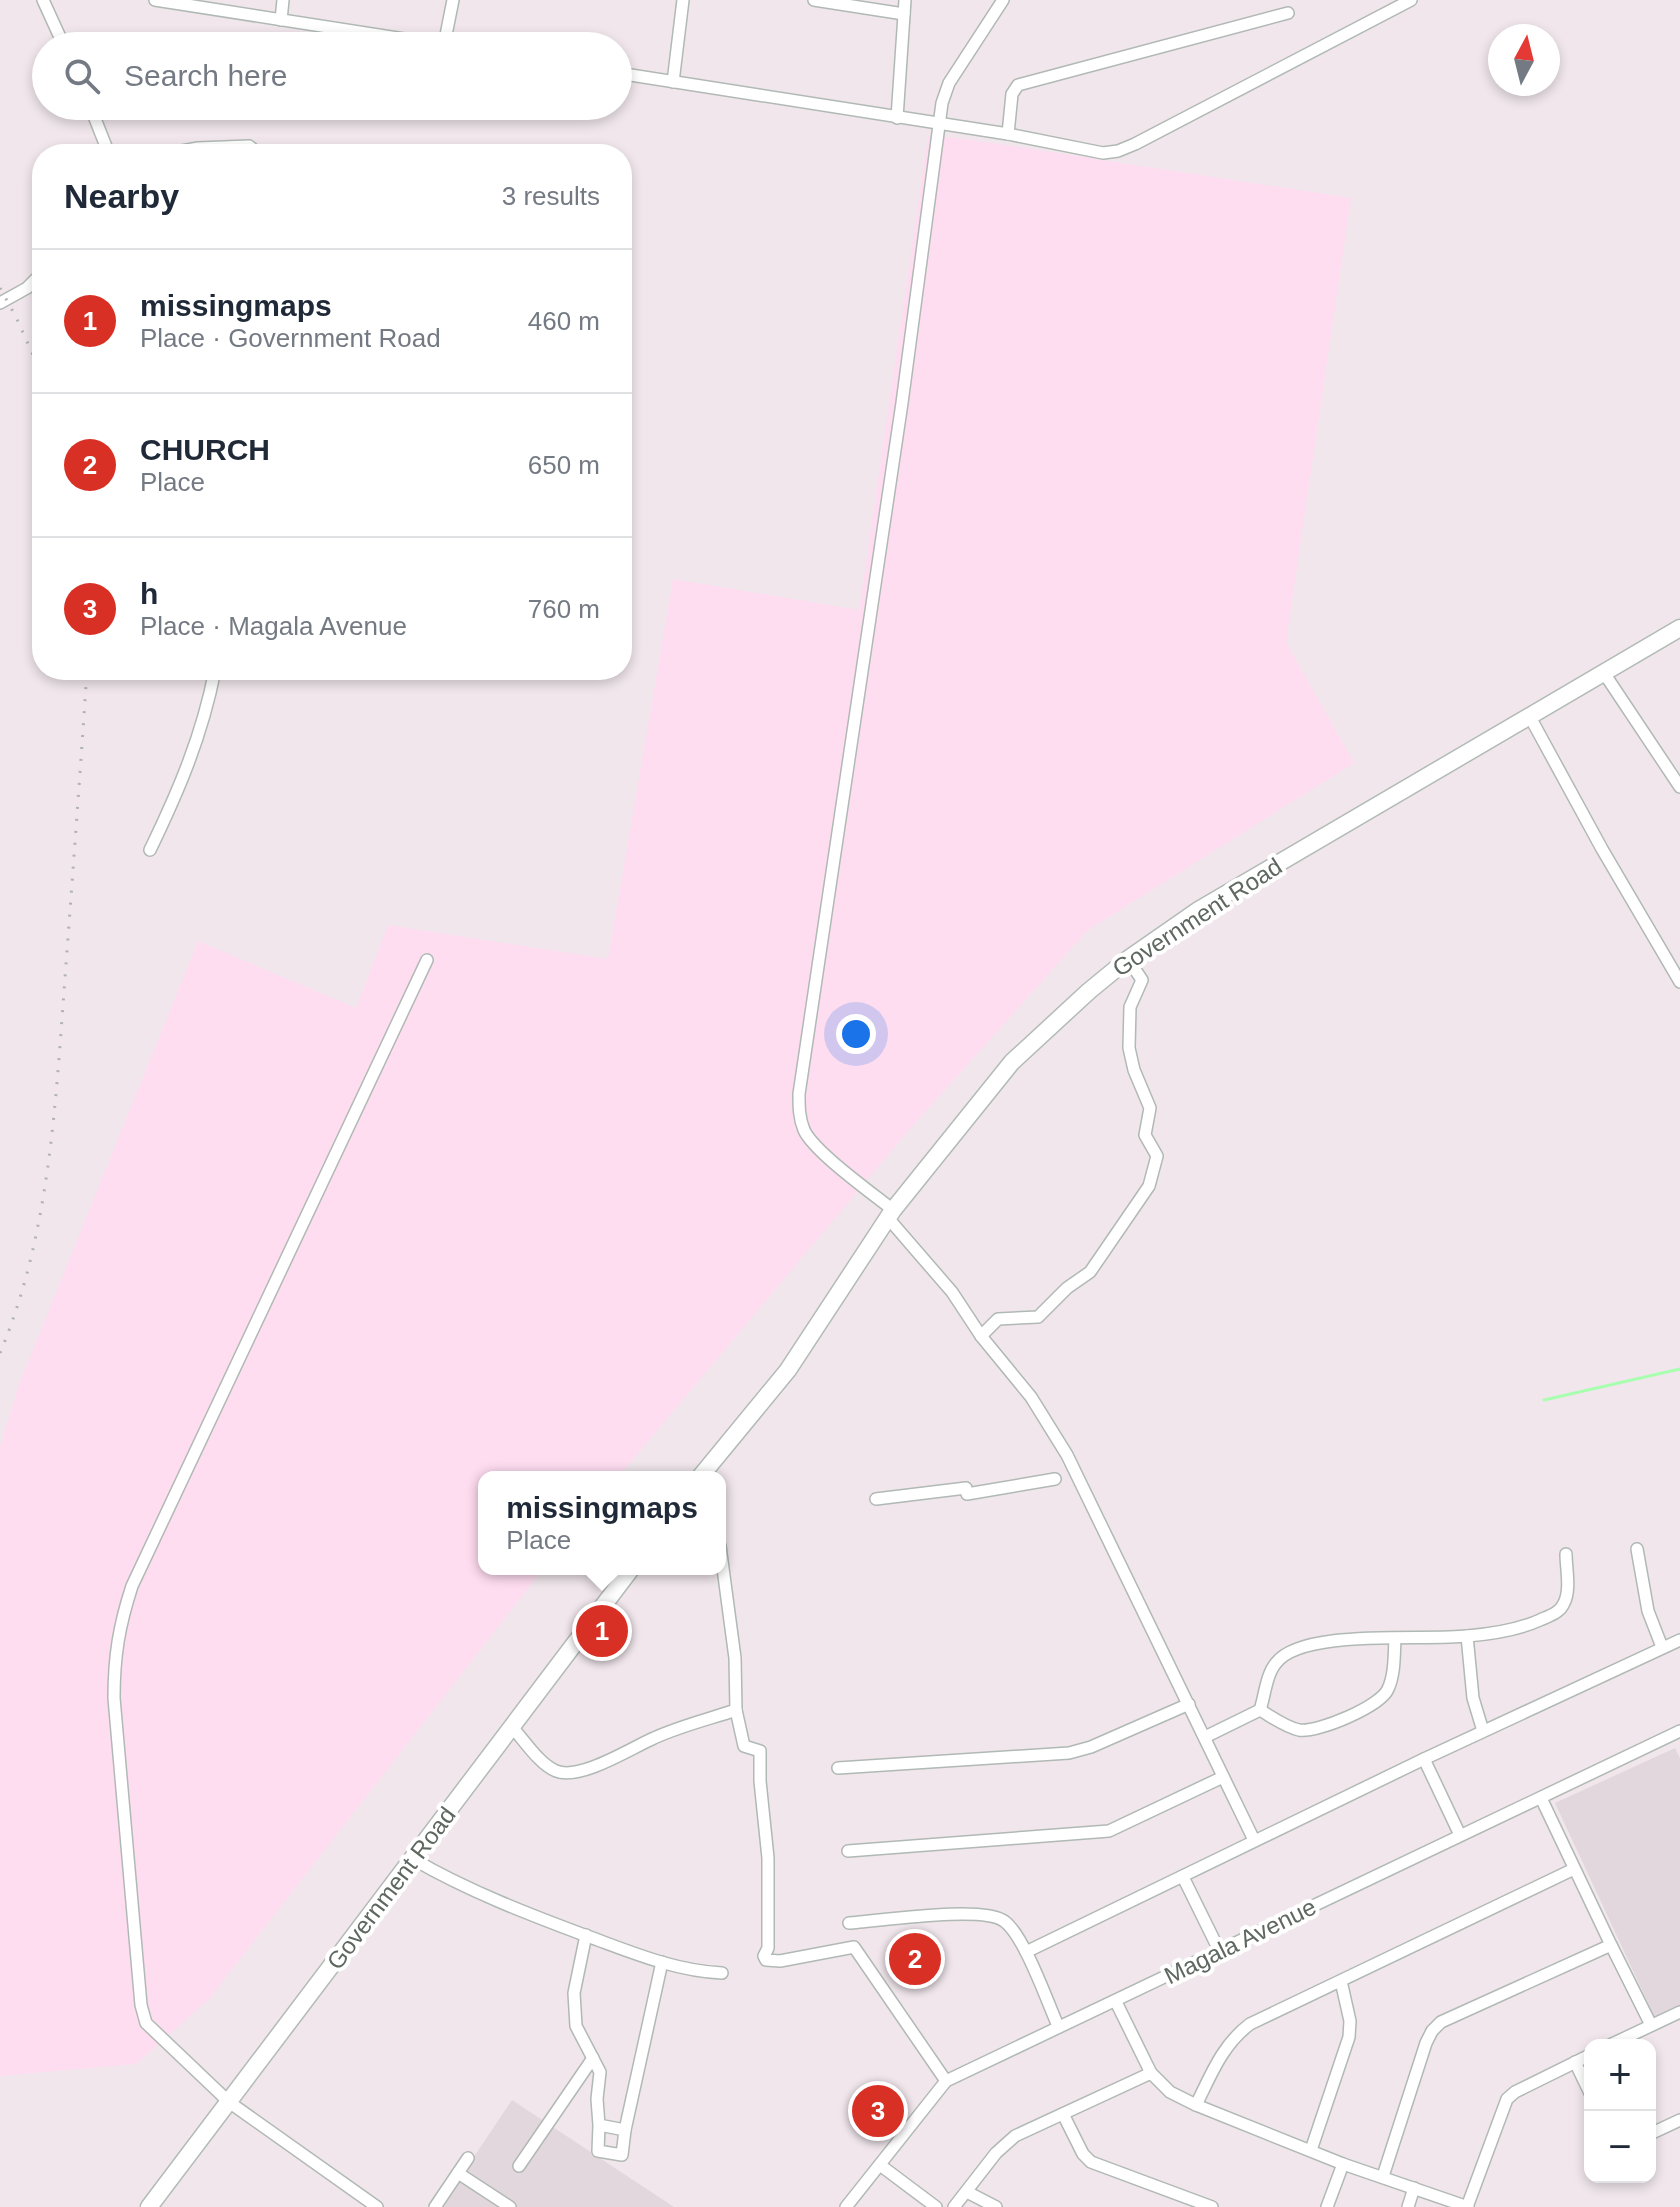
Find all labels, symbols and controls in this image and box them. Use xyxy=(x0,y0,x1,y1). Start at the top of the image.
north arrow xyxy=(1488,24,1560,96)
search box xyxy=(32,32,632,120)
icon: search xyxy=(60,54,104,98)
text: Search here xyxy=(124,59,287,92)
text: Nearby xyxy=(64,177,179,215)
text: 3 results xyxy=(502,181,600,211)
text: missingmaps xyxy=(140,289,332,322)
text: 1 xyxy=(83,306,97,336)
text: 460 m xyxy=(528,306,600,336)
text: Place · Government Road xyxy=(140,323,441,353)
text: CHURCH xyxy=(140,433,270,466)
text: 2 xyxy=(83,450,97,480)
text: 650 m xyxy=(528,450,600,480)
text: Place xyxy=(140,467,205,497)
text: h xyxy=(140,577,158,610)
text: 3 xyxy=(83,594,97,624)
text: 760 m xyxy=(528,594,600,624)
text: Place · Magala Avenue xyxy=(140,611,407,641)
street label: Government Road xyxy=(1107,852,1287,982)
your location xyxy=(836,1014,876,1054)
popup xyxy=(478,1471,726,1575)
text: missingmaps xyxy=(506,1491,698,1524)
text: Place xyxy=(506,1525,571,1555)
pin: 1 xyxy=(576,1601,628,1661)
street label: Government Road xyxy=(321,1802,461,1974)
street label: Magala Avenue xyxy=(1160,1893,1320,1989)
pin: 2 xyxy=(889,1929,941,1989)
map controls xyxy=(1584,2039,1656,2183)
button: + xyxy=(1584,2039,1656,2111)
pin: 3 xyxy=(852,2081,904,2141)
button: − xyxy=(1584,2111,1656,2183)

